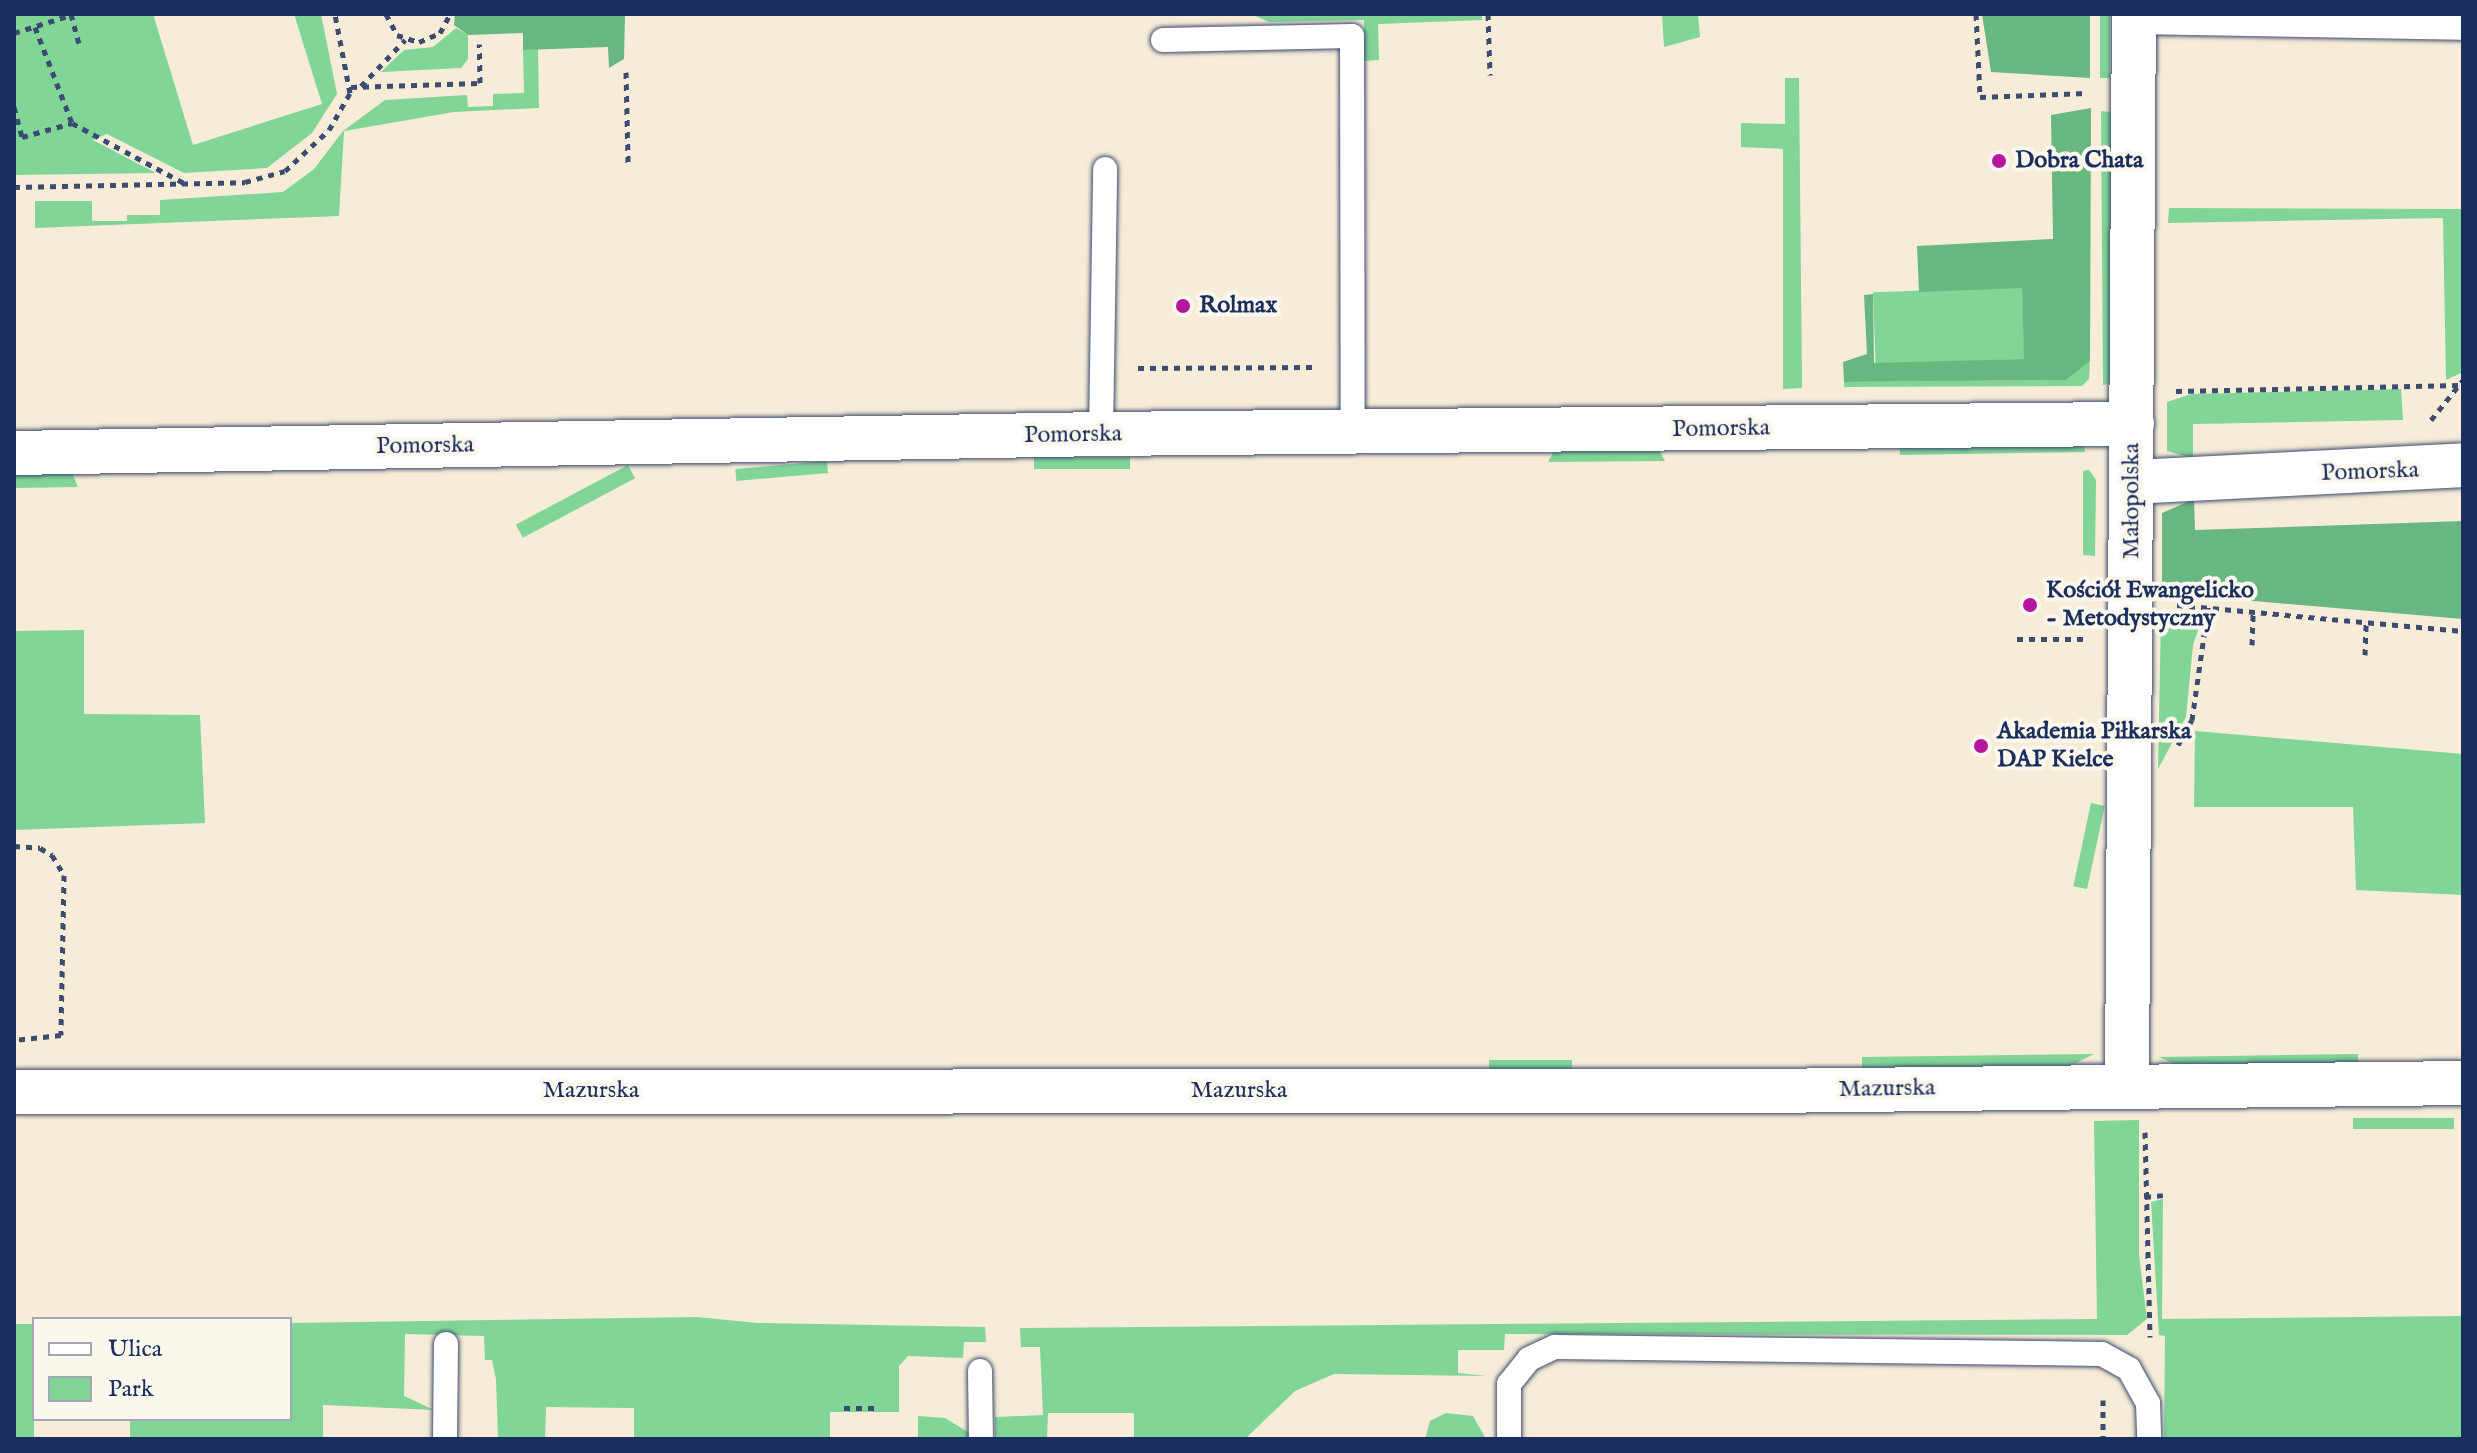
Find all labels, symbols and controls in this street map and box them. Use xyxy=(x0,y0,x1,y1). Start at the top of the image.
place label: Dobra Chata xyxy=(2015,147,2143,175)
marker: Dobra Chata xyxy=(1990,152,2008,170)
place label: Rolmax xyxy=(1199,292,1277,320)
marker: Rolmax xyxy=(1174,297,1192,315)
street label: Pomorska xyxy=(1672,414,1770,444)
street label: Pomorska xyxy=(1024,420,1122,450)
street label: Pomorska xyxy=(376,431,474,461)
street label: Małopolska xyxy=(2118,443,2146,559)
street label: Pomorska xyxy=(2320,456,2420,488)
place label: Kościół Ewangelicko - Metodystyczny xyxy=(2046,577,2254,633)
marker: Kościół Ewangelicko - Metodystyczny xyxy=(2021,596,2039,614)
place label: Akademia Piłkarska DAP Kielce xyxy=(1997,718,2191,774)
marker: Akademia Piłkarska DAP Kielce xyxy=(1972,737,1990,755)
street label: Mazurska xyxy=(1838,1074,1936,1104)
street label: Mazurska xyxy=(543,1077,639,1105)
street label: Mazurska xyxy=(1191,1077,1287,1105)
legend xyxy=(32,1317,292,1421)
text: Ulica xyxy=(108,1334,162,1365)
text: Park xyxy=(108,1374,154,1405)

